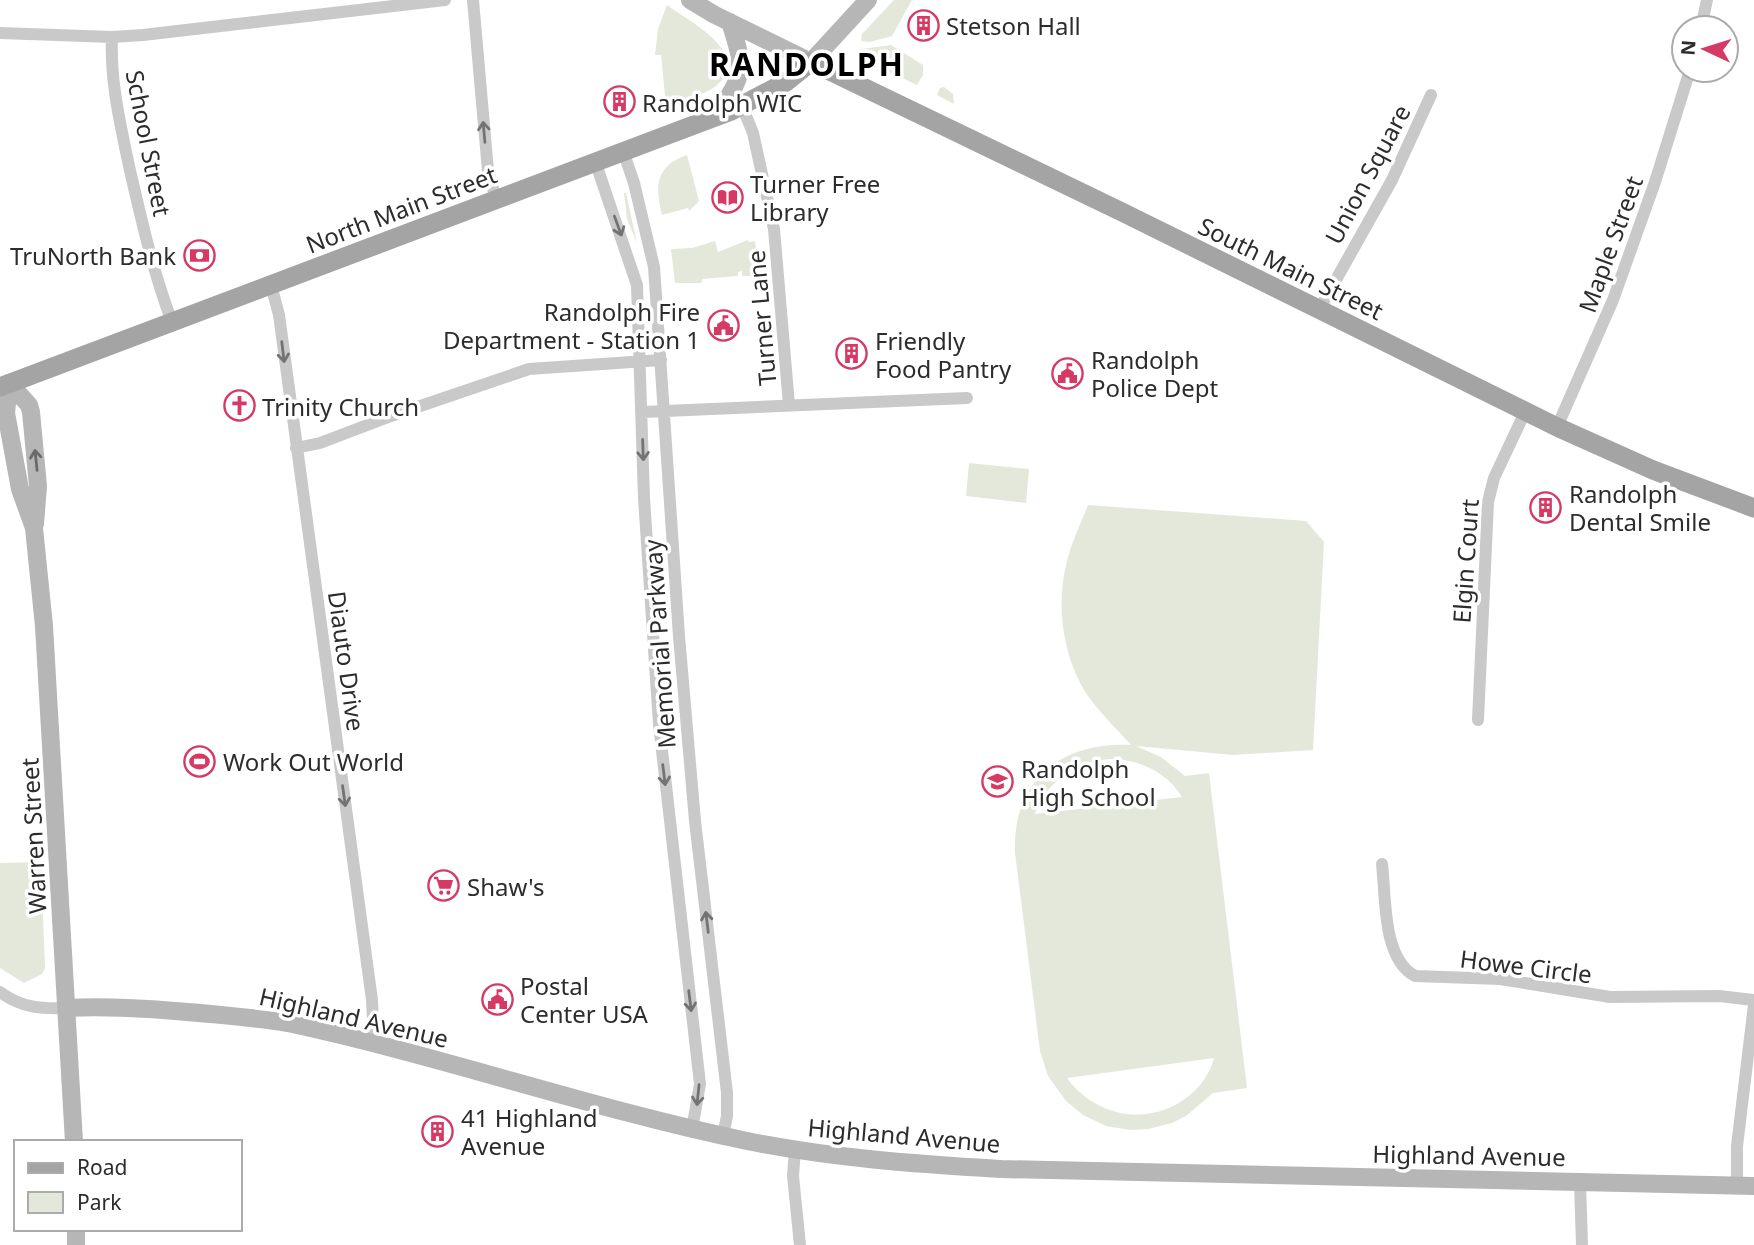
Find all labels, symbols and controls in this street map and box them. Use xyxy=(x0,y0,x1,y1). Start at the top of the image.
building icon: Stetson Hall xyxy=(906,8,940,42)
place label: Stetson Hall xyxy=(946,9,1081,42)
north arrow xyxy=(1670,14,1740,84)
text: N xyxy=(1675,39,1702,56)
district label: RANDOLPH xyxy=(709,42,905,85)
street label: School Street xyxy=(119,67,179,219)
building icon: Randolph WIC xyxy=(602,85,636,119)
place label: Randolph WIC xyxy=(642,86,802,119)
street label: Union Square xyxy=(1316,99,1418,249)
one-way arrow xyxy=(477,121,490,144)
street label: North Main Street xyxy=(301,157,501,261)
place label: Turner Free Library xyxy=(750,167,880,228)
street label: Maple Street xyxy=(1570,171,1650,317)
library icon: Turner Free Library xyxy=(710,180,744,214)
street label: South Main Street xyxy=(1193,209,1389,327)
one-way arrow xyxy=(613,214,625,236)
bank icon: TruNorth Bank xyxy=(182,238,216,272)
place label: TruNorth Bank xyxy=(10,239,176,272)
street label: Turner Lane xyxy=(739,249,783,387)
place label: Randolph Fire Department - Station 1 xyxy=(443,295,700,356)
public building icon: Randolph Fire Department - Station 1 xyxy=(706,308,740,342)
place label: Friendly Food Pantry xyxy=(875,324,1012,385)
building icon: Friendly Food Pantry xyxy=(835,337,869,371)
one-way arrow xyxy=(277,340,290,363)
place label: Randolph Police Dept xyxy=(1091,343,1219,404)
public building icon: Randolph Police Dept xyxy=(1051,356,1085,390)
church icon: Trinity Church xyxy=(222,389,256,423)
place label: Trinity Church xyxy=(262,390,419,423)
one-way arrow xyxy=(636,438,650,461)
one-way arrow xyxy=(29,449,42,472)
place label: Randolph Dental Smile xyxy=(1569,477,1711,538)
building icon: Randolph Dental Smile xyxy=(1529,490,1563,524)
street label: Elgin Court xyxy=(1444,497,1486,624)
street label: Memorial Parkway xyxy=(635,538,683,750)
street label: Diauto Drive xyxy=(321,589,373,733)
sports icon: Work Out World xyxy=(183,744,217,778)
place label: Work Out World xyxy=(223,745,404,778)
place label: Randolph High School xyxy=(1021,752,1156,813)
street label: Warren Street xyxy=(12,757,54,915)
one-way arrow xyxy=(658,763,671,785)
school or university icon: Randolph High School xyxy=(981,765,1015,799)
one-way arrow xyxy=(338,784,351,806)
supermarket icon: Shaw's xyxy=(427,869,461,903)
place label: Shaw's xyxy=(467,870,544,903)
one-way arrow xyxy=(700,912,713,934)
street label: Howe Circle xyxy=(1458,942,1594,990)
place label: Postal Center USA xyxy=(520,969,649,1030)
street label: Highland Avenue xyxy=(256,979,452,1055)
public building icon: Postal Center USA xyxy=(480,982,514,1016)
one-way arrow xyxy=(684,989,697,1011)
one-way arrow xyxy=(692,1084,705,1106)
place label: 41 Highland Avenue xyxy=(461,1101,598,1162)
street label: Highland Avenue xyxy=(806,1110,1002,1160)
building icon: 41 Highland Avenue xyxy=(421,1114,455,1148)
street label: Highland Avenue xyxy=(1372,1137,1566,1173)
legend xyxy=(14,1140,242,1231)
text: Road xyxy=(77,1153,127,1181)
text: Park xyxy=(77,1188,122,1216)

